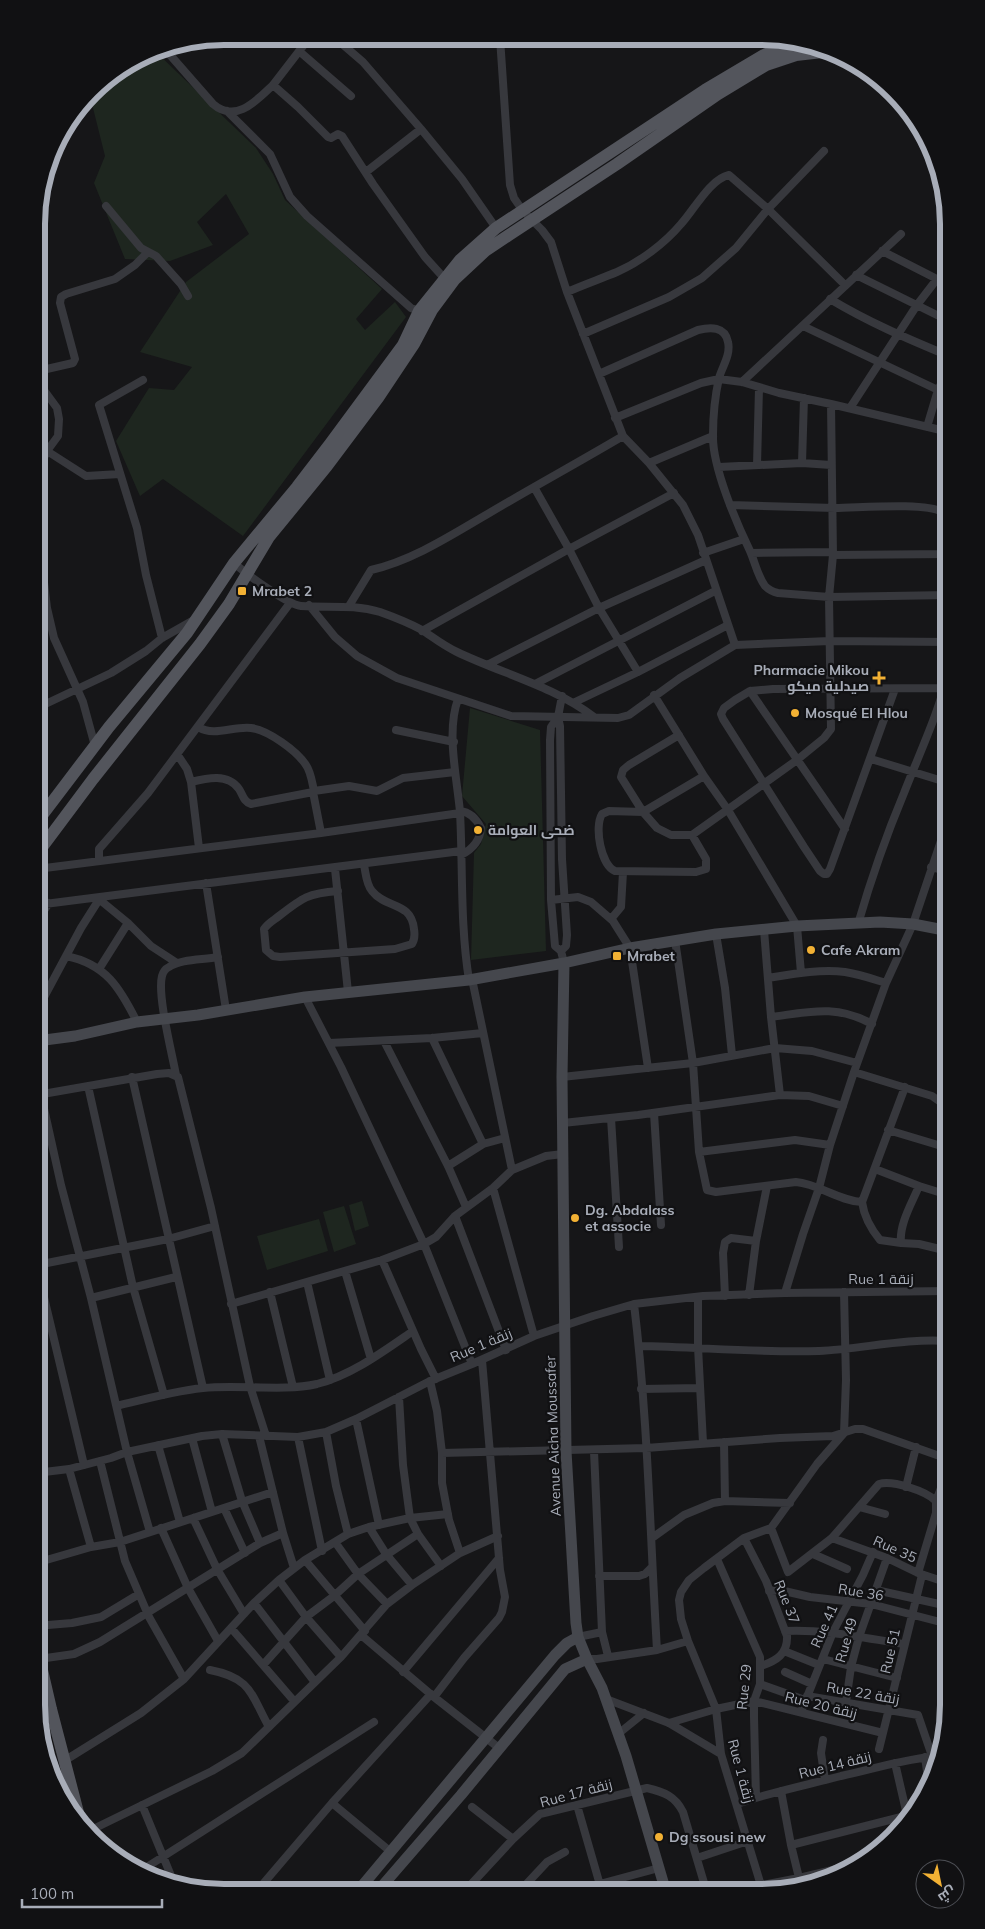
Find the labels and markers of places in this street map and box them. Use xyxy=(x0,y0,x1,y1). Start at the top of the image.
place label: Mrabet 2 xyxy=(252,582,312,600)
marker: Mrabet 2 xyxy=(236,585,248,597)
place label: Pharmacie Mikou صيدلية ميكو xyxy=(754,661,869,695)
marker: Pharmacie Mikou صيدلية ميكو xyxy=(873,672,885,684)
place label: Mosqué El Hlou xyxy=(805,704,908,722)
marker: Mosqué El Hlou xyxy=(789,707,801,719)
place label: ضحى العوامة xyxy=(488,821,575,839)
marker: ضحى العوامة xyxy=(472,824,484,836)
place label: Cafe Akram xyxy=(821,941,900,959)
marker: Cafe Akram xyxy=(805,944,817,956)
place label: Mrabet xyxy=(627,947,676,965)
marker: Mrabet xyxy=(611,950,623,962)
place label: Dg. Abdalass et associe xyxy=(585,1201,675,1235)
marker: Dg. Abdalass et associe xyxy=(569,1212,581,1224)
place label: Dg ssousi new xyxy=(669,1828,766,1846)
marker: Dg ssousi new xyxy=(653,1831,665,1843)

